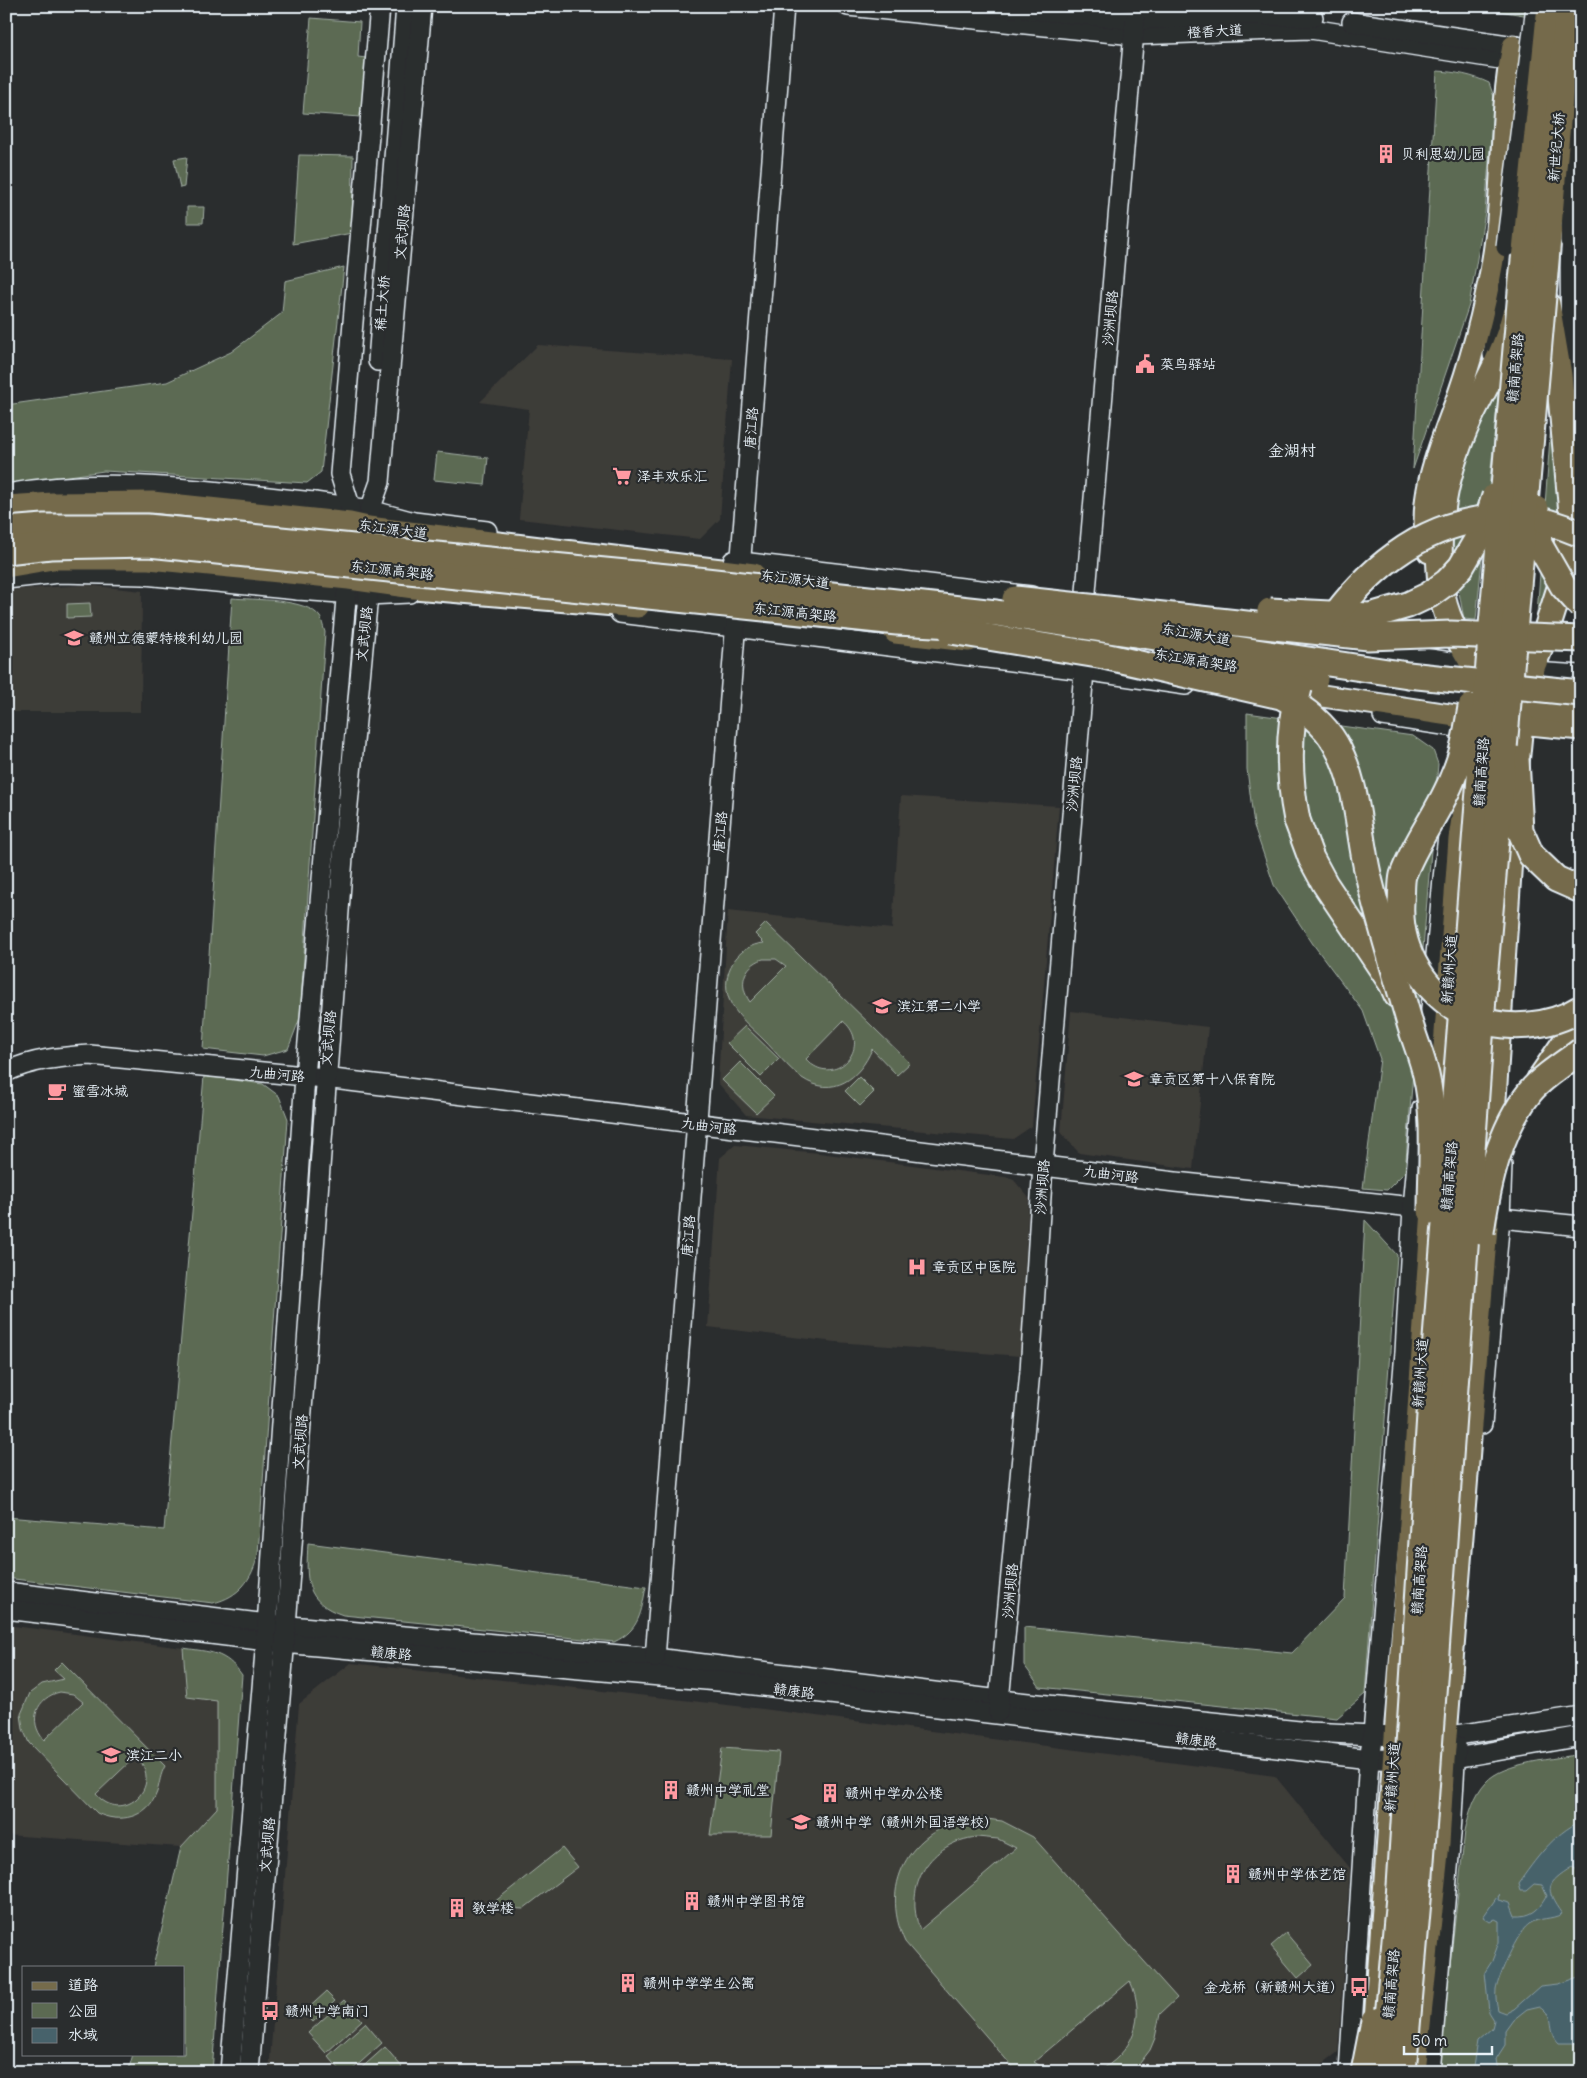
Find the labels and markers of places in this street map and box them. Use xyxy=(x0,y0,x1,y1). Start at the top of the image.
building icon: 贝利思幼儿园 xyxy=(1375,143,1397,165)
place label: 贝利思幼儿园 xyxy=(1401,145,1485,163)
public building icon: 菜鸟驿站 xyxy=(1134,353,1156,375)
place label: 菜鸟驿站 xyxy=(1160,355,1216,373)
supermarket icon: 泽丰欢乐汇 xyxy=(611,465,633,487)
place label: 泽丰欢乐汇 xyxy=(637,467,707,485)
school or university icon: 赣州立德蒙特梭利幼儿园 xyxy=(63,627,85,649)
place label: 赣州立德蒙特梭利幼儿园 xyxy=(89,629,243,647)
school or university icon: 滨江第二小学 xyxy=(871,995,893,1017)
place label: 滨江第二小学 xyxy=(897,997,981,1015)
school or university icon: 章贡区第十八保育院 xyxy=(1123,1068,1145,1090)
place label: 章贡区第十八保育院 xyxy=(1149,1070,1275,1088)
cafe icon: 蜜雪冰城 xyxy=(46,1080,68,1102)
place label: 蜜雪冰城 xyxy=(72,1082,128,1100)
hospital icon: 章贡区中医院 xyxy=(906,1256,928,1278)
place label: 章贡区中医院 xyxy=(932,1258,1016,1276)
school or university icon: 滨江二小 xyxy=(100,1744,122,1766)
place label: 滨江二小 xyxy=(126,1746,182,1764)
building icon: 赣州中学礼堂 xyxy=(660,1779,682,1801)
place label: 赣州中学礼堂 xyxy=(686,1781,770,1799)
building icon: 赣州中学办公楼 xyxy=(819,1782,841,1804)
place label: 赣州中学办公楼 xyxy=(845,1784,943,1802)
school or university icon: 赣州中学（赣州外国语学校） xyxy=(790,1811,812,1833)
place label: 赣州中学（赣州外国语学校） xyxy=(816,1813,998,1831)
building icon: 赣州中学体艺馆 xyxy=(1222,1863,1244,1885)
place label: 赣州中学体艺馆 xyxy=(1248,1865,1346,1883)
building icon: 赣州中学图书馆 xyxy=(681,1890,703,1912)
place label: 赣州中学图书馆 xyxy=(707,1892,805,1910)
building icon: 教学楼 xyxy=(446,1897,468,1919)
place label: 教学楼 xyxy=(472,1899,514,1917)
building icon: 赣州中学学生公寓 xyxy=(617,1972,639,1994)
place label: 赣州中学学生公寓 xyxy=(643,1974,755,1992)
bus stop icon: 金龙桥（新赣州大道） xyxy=(1348,1976,1370,1998)
place label: 金龙桥（新赣州大道） xyxy=(1204,1978,1344,1996)
bus stop icon: 赣州中学南门 xyxy=(259,2000,281,2022)
place label: 赣州中学南门 xyxy=(285,2002,369,2020)

